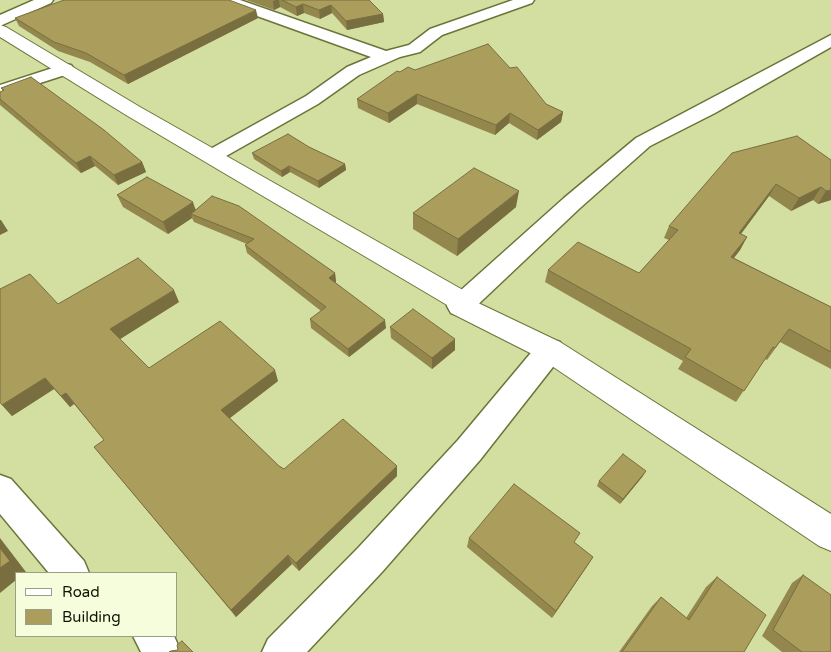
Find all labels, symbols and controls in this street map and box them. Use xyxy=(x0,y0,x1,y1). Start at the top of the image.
legend xyxy=(15,572,178,637)
text: Road xyxy=(62,583,100,601)
text: Building xyxy=(62,608,121,626)

